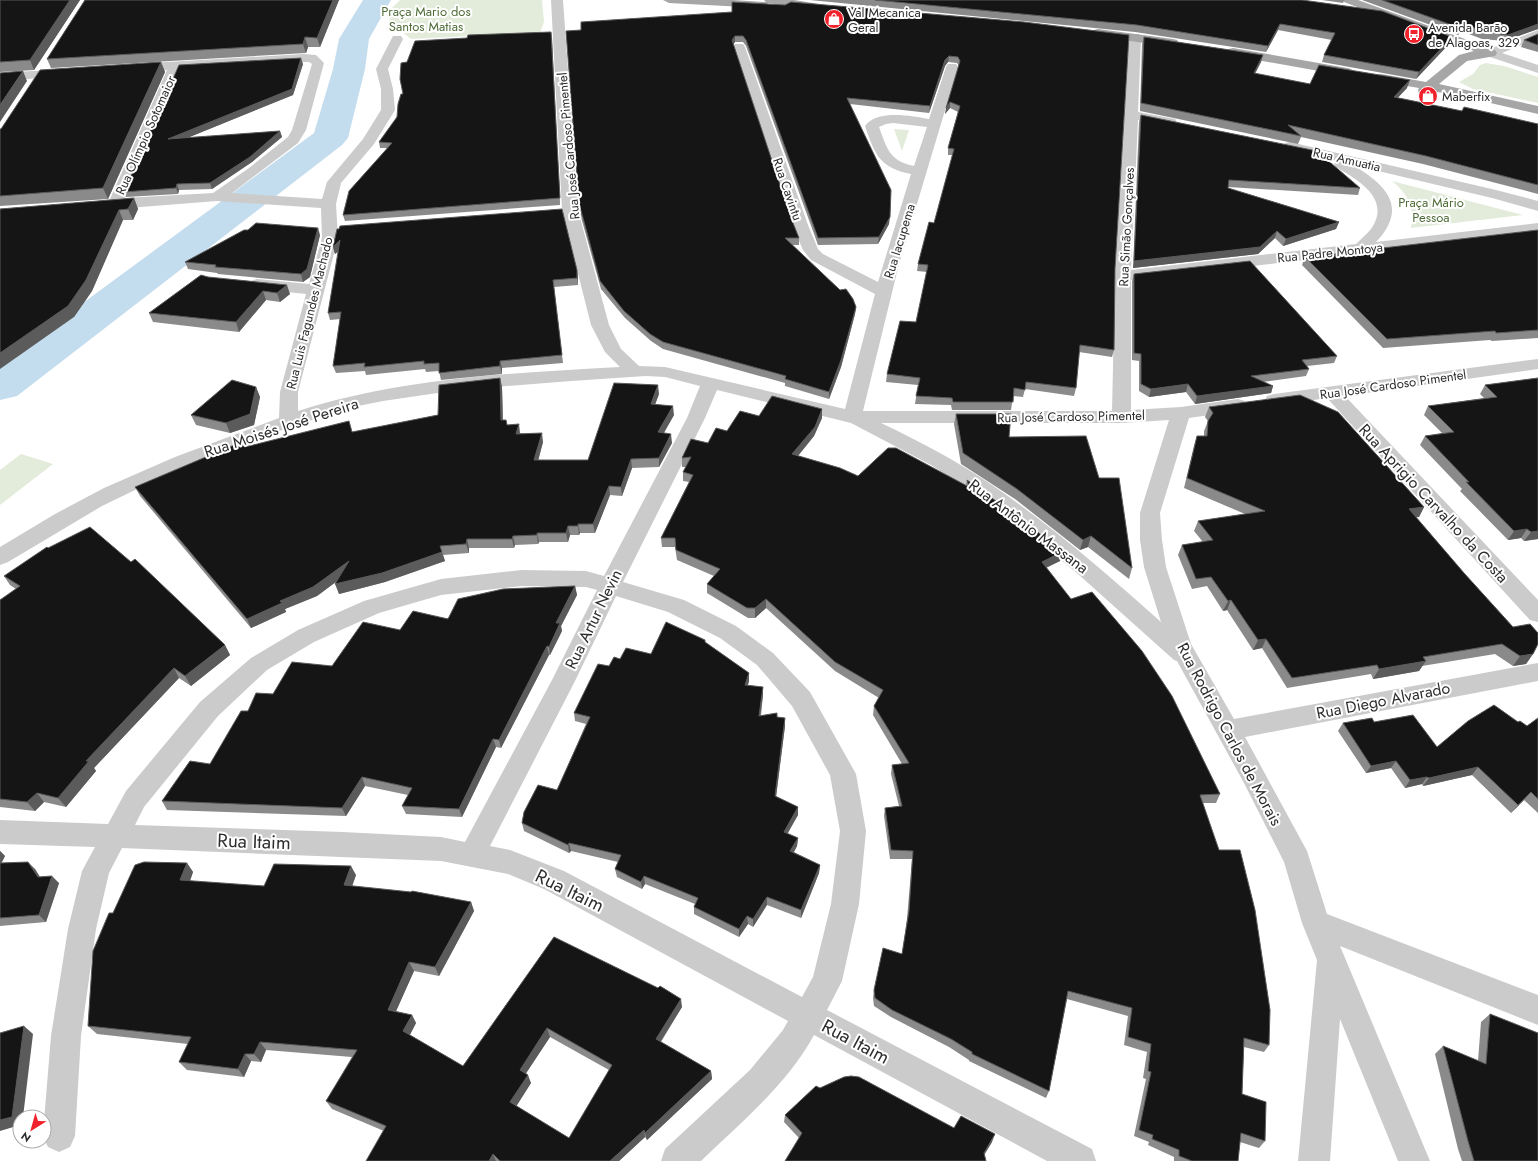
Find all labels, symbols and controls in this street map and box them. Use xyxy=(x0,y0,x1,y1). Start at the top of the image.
park label: Praça Mario dos Santos Matias xyxy=(381,2,471,36)
place label: Val Mecanica Geral xyxy=(848,3,921,37)
shop icon: Val Mecanica Geral xyxy=(823,8,845,30)
place label: Avenida Barão de Alagoas, 329 xyxy=(1428,18,1520,52)
bus stop icon: Avenida Barão de Alagoas, 329 xyxy=(1403,23,1425,45)
street label: Rua Olímpio Sotomaior xyxy=(111,72,181,198)
street label: Rua José Cardoso Pimentel xyxy=(553,72,584,220)
shop icon: Maberfix xyxy=(1417,85,1439,107)
place label: Maberfix xyxy=(1442,87,1490,106)
street label: Rua Amuatia xyxy=(1311,142,1383,176)
street label: Rua Cavintu xyxy=(768,155,807,223)
street label: Rua Simão Gonçalves xyxy=(1114,167,1139,287)
park label: Praça Mário Pessoa xyxy=(1398,193,1464,227)
street label: Rua Iacupema xyxy=(879,201,920,281)
street label: Rua Luis Fagundes Machado xyxy=(281,235,338,391)
street label: Rua Padre Montoya xyxy=(1276,238,1384,267)
street label: Rua José Cardoso Pimentel xyxy=(1319,365,1468,404)
street label: Rua Moisés José Pereira xyxy=(201,392,361,463)
street label: Rua José Cardoso Pimentel xyxy=(997,406,1145,427)
street label: Rua Aprigio Carvalho da Costa xyxy=(1354,419,1514,588)
street label: Rua Antônio Massana xyxy=(964,474,1093,579)
street label: Rua Artur Nevin xyxy=(559,565,628,673)
street label: Rua Rodrigo Carlos de Morais xyxy=(1171,639,1288,830)
street label: Rua Diego Alvarado xyxy=(1314,676,1452,725)
street label: Rua Itaim xyxy=(217,827,291,856)
street label: Rua Itaim xyxy=(531,862,609,919)
street label: Rua Itaim xyxy=(817,1012,895,1071)
north arrow xyxy=(12,1109,52,1149)
text: N xyxy=(18,1128,34,1146)

